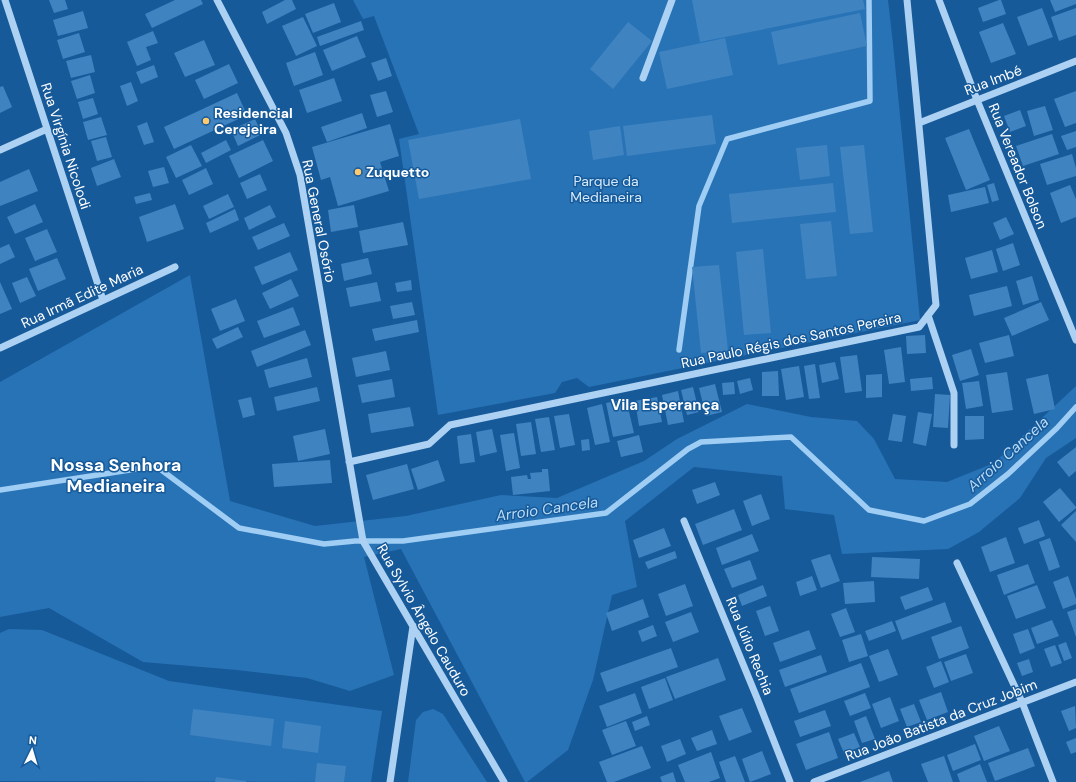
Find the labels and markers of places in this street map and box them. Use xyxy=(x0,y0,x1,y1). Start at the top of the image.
place label: Residencial Cerejeira xyxy=(214,104,293,138)
marker: Residencial Cerejeira xyxy=(201,116,211,126)
place label: Zuquetto xyxy=(366,163,429,181)
marker: Zuquetto xyxy=(353,167,363,177)

